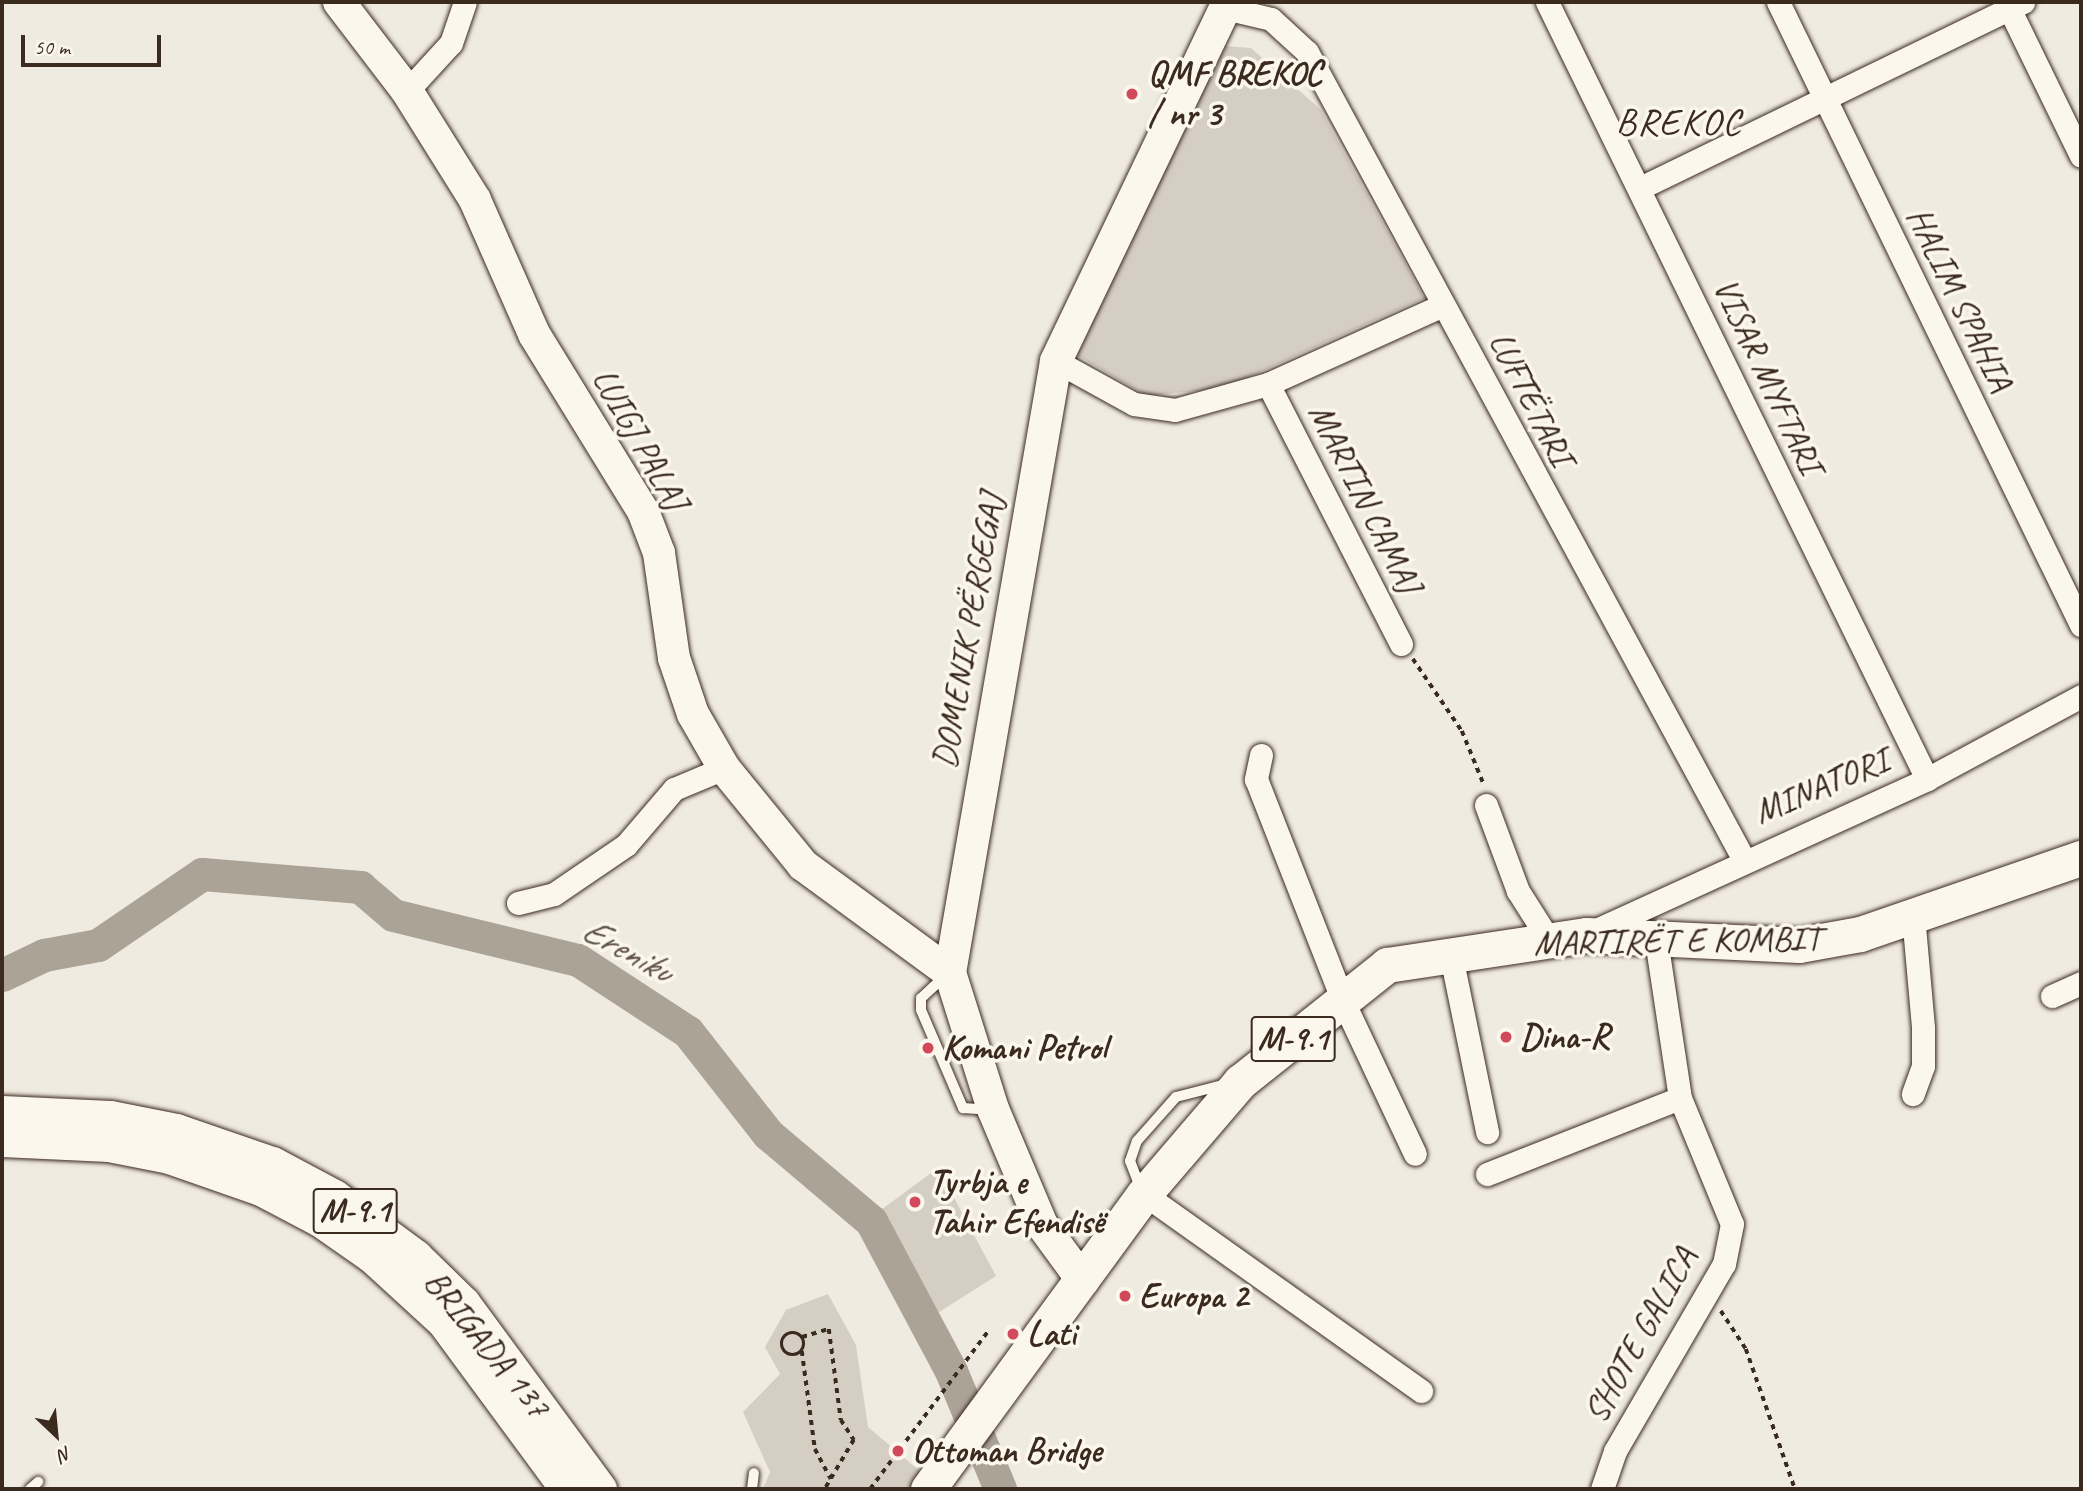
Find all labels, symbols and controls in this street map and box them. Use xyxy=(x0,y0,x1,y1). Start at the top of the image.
scale bar xyxy=(24,21,164,65)
text: 50 m xyxy=(34,34,70,60)
place label: QMF BREKOC / nr 3 xyxy=(1148,53,1322,135)
marker: QMF BREKOC / nr 3 xyxy=(1122,84,1142,104)
district label: BREKOC xyxy=(1617,99,1741,145)
street label: HALIM SPAHIA xyxy=(1897,200,2023,398)
street label: VISAR MYFTARI xyxy=(1704,271,1832,481)
street label: LUFTËTARI xyxy=(1479,325,1583,473)
street label: LUIGJ PALAJ xyxy=(582,360,698,518)
street label: MARTIN CAMAJ xyxy=(1299,396,1431,600)
street label: DOMENIK PËRGEGAJ xyxy=(923,491,1013,771)
street label: MINATORI xyxy=(1748,739,1894,833)
water label: Ereniku xyxy=(574,907,680,993)
street label: MARTIRËT E KOMBIT xyxy=(1533,918,1821,964)
road number: M-9.1 xyxy=(1249,1009,1337,1068)
place label: Dina-R xyxy=(1520,1016,1609,1058)
place label: Komani Petrol xyxy=(942,1027,1107,1069)
marker: Dina-R xyxy=(1498,1029,1514,1045)
marker: Komani Petrol xyxy=(920,1040,936,1056)
place label: Tyrbja e Tahir Efendisë xyxy=(929,1161,1103,1243)
road number: M-9.1 xyxy=(311,1182,399,1240)
marker: Tyrbja e Tahir Efendisë xyxy=(907,1194,923,1210)
street label: SHOTE GALICA xyxy=(1575,1240,1705,1430)
street label: BRIGADA 137 xyxy=(415,1262,559,1426)
place label: Europa 2 xyxy=(1139,1275,1248,1317)
marker: Europa 2 xyxy=(1117,1288,1133,1304)
place label: Lati xyxy=(1027,1313,1076,1355)
marker: Lati xyxy=(1005,1326,1021,1342)
north arrow xyxy=(21,1400,91,1470)
place label: Ottoman Bridge xyxy=(912,1430,1101,1472)
text: N xyxy=(55,1441,76,1467)
marker: Ottoman Bridge xyxy=(890,1443,906,1459)

